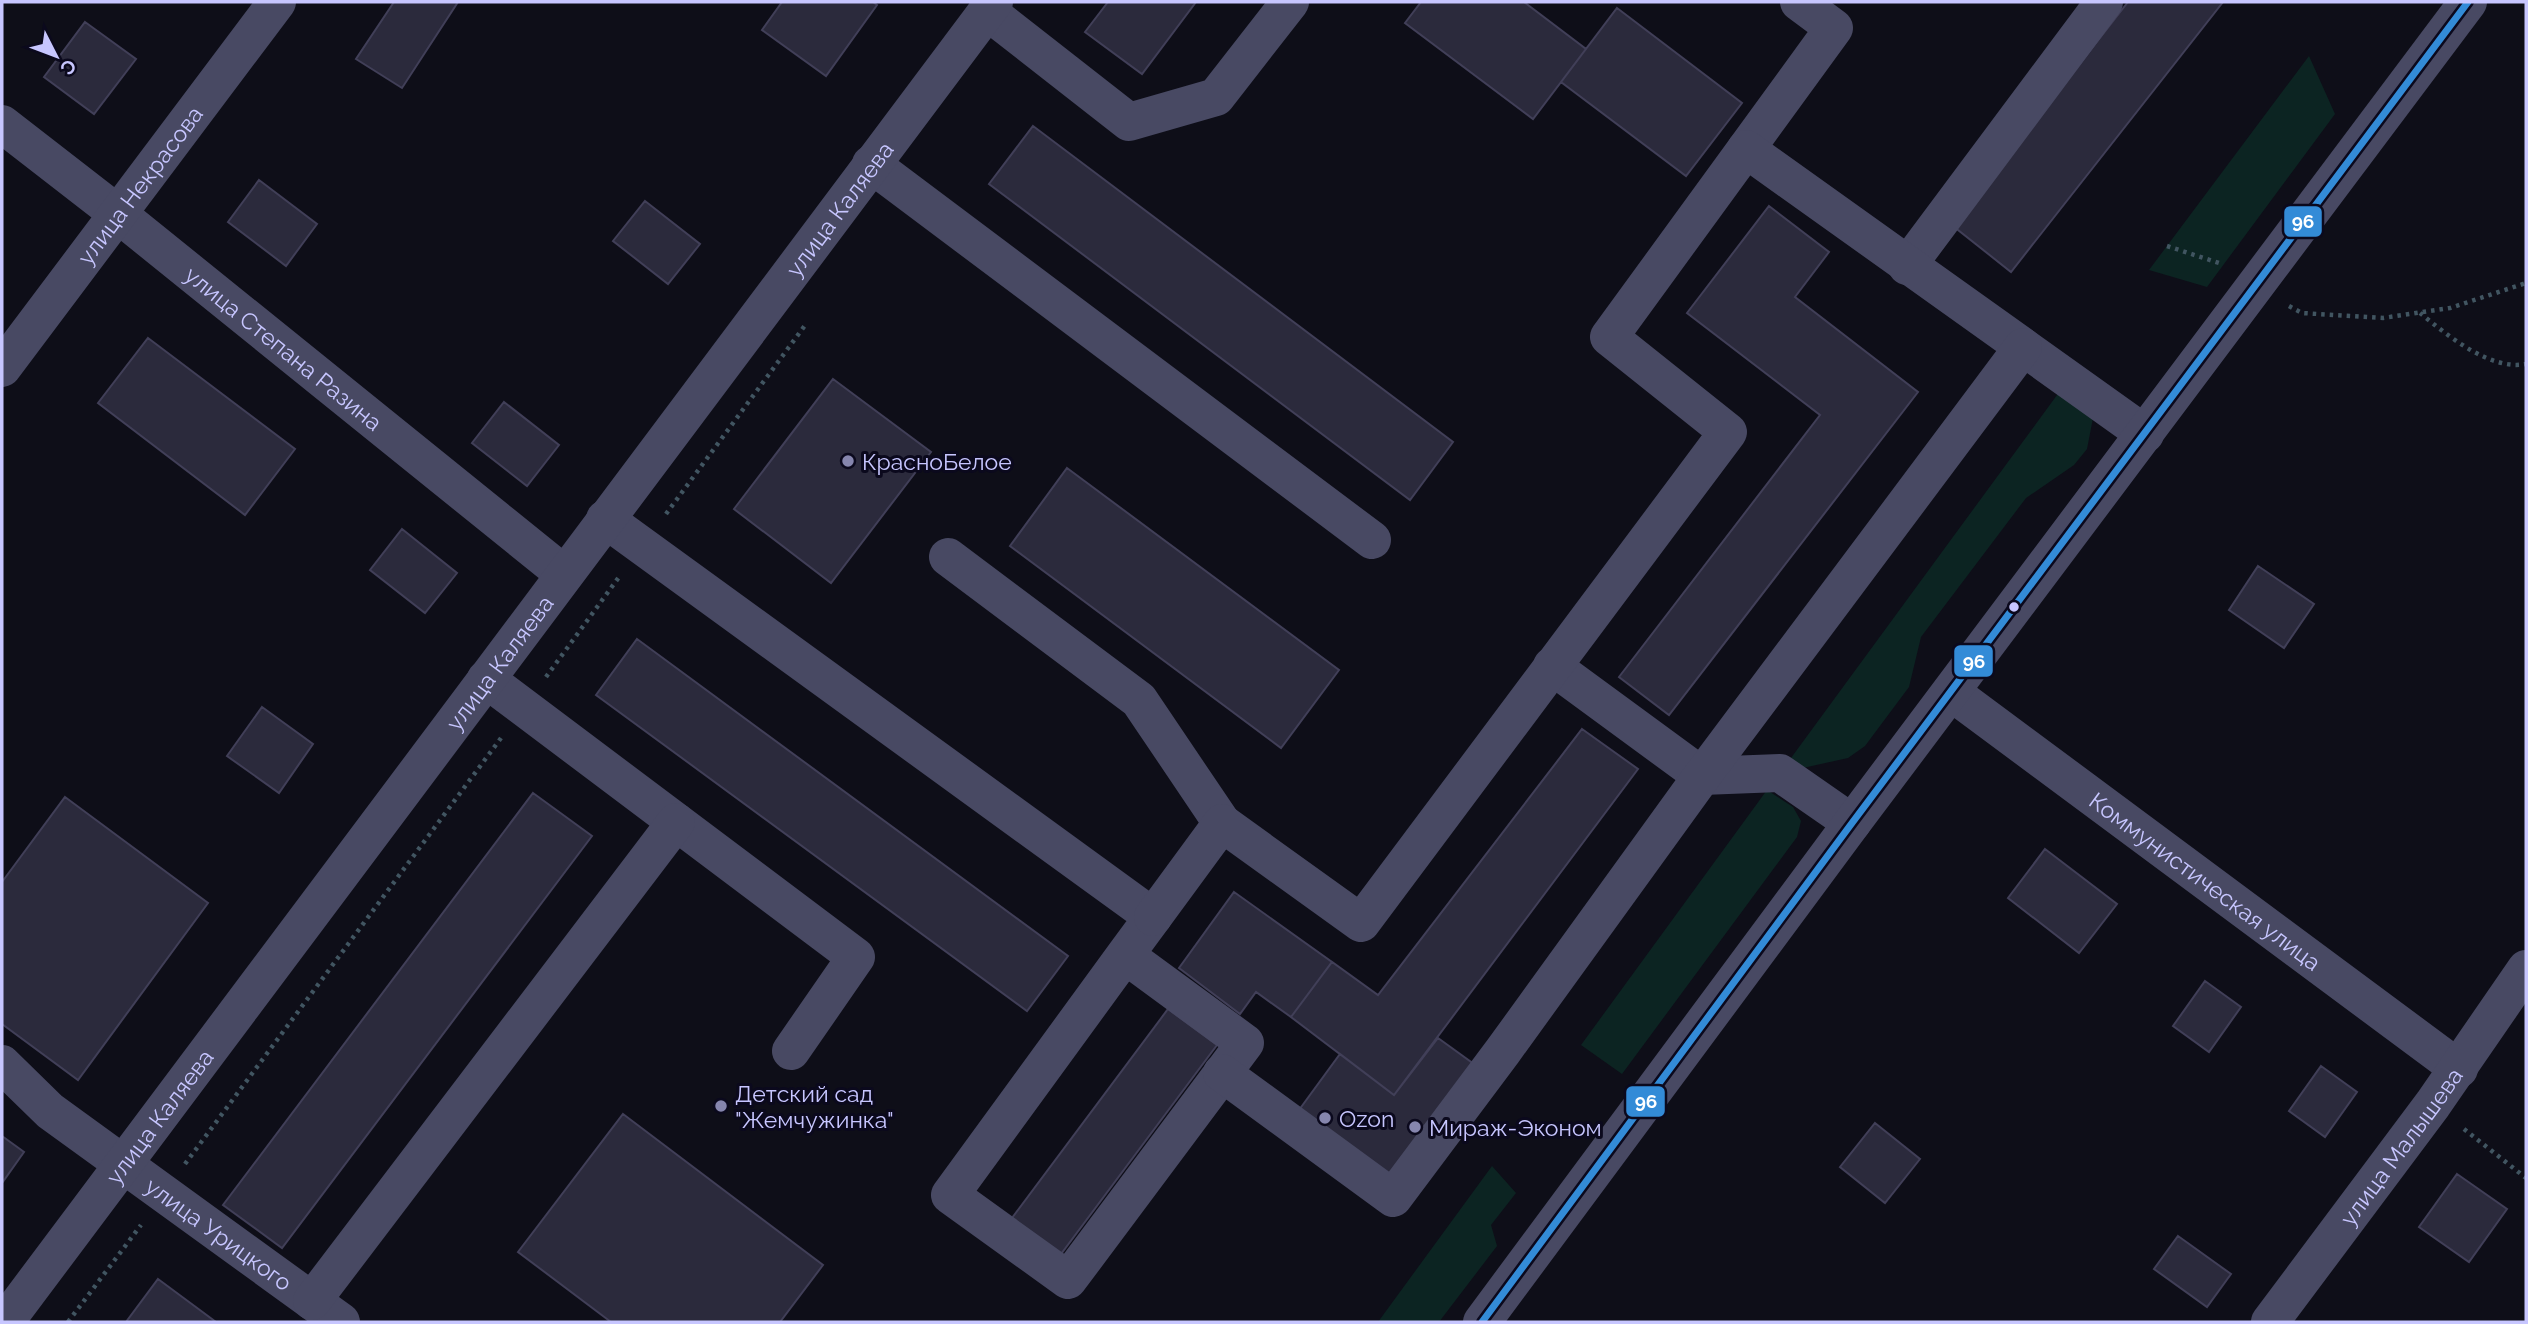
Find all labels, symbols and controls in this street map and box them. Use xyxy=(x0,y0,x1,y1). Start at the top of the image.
north arrow xyxy=(21,21,91,91)
text: С xyxy=(56,55,81,80)
street label: улица Некрасова xyxy=(71,100,208,269)
street label: улица Каляева xyxy=(780,136,898,282)
line badge: 96 xyxy=(2283,205,2323,238)
text: 96 xyxy=(2292,210,2314,232)
street label: улица Степана Разина xyxy=(180,260,388,436)
place label: КрасноБелое xyxy=(862,448,1012,475)
marker: КрасноБелое xyxy=(840,453,856,469)
street label: улица Каляева xyxy=(440,590,558,735)
unlabelled marker xyxy=(2007,600,2021,614)
line badge: 96 xyxy=(1953,644,1994,678)
text: 96 xyxy=(1963,650,1985,672)
street label: Коммунистическая улица xyxy=(2085,786,2327,976)
street label: улица Каляева xyxy=(100,1044,218,1189)
street label: улица Малышева xyxy=(2334,1062,2468,1230)
place label: Детский сад "Жемчужинка" xyxy=(735,1080,894,1133)
line badge: 96 xyxy=(1625,1085,1666,1118)
text: 96 xyxy=(1635,1090,1657,1112)
marker: Детский сад "Жемчужинка" xyxy=(713,1098,729,1114)
place label: Ozon xyxy=(1339,1105,1394,1132)
marker: Ozon xyxy=(1317,1110,1333,1126)
place label: Мираж-Эконом xyxy=(1429,1114,1602,1141)
marker: Мираж-Эконом xyxy=(1407,1119,1423,1135)
street label: улица Урицкого xyxy=(141,1171,298,1296)

